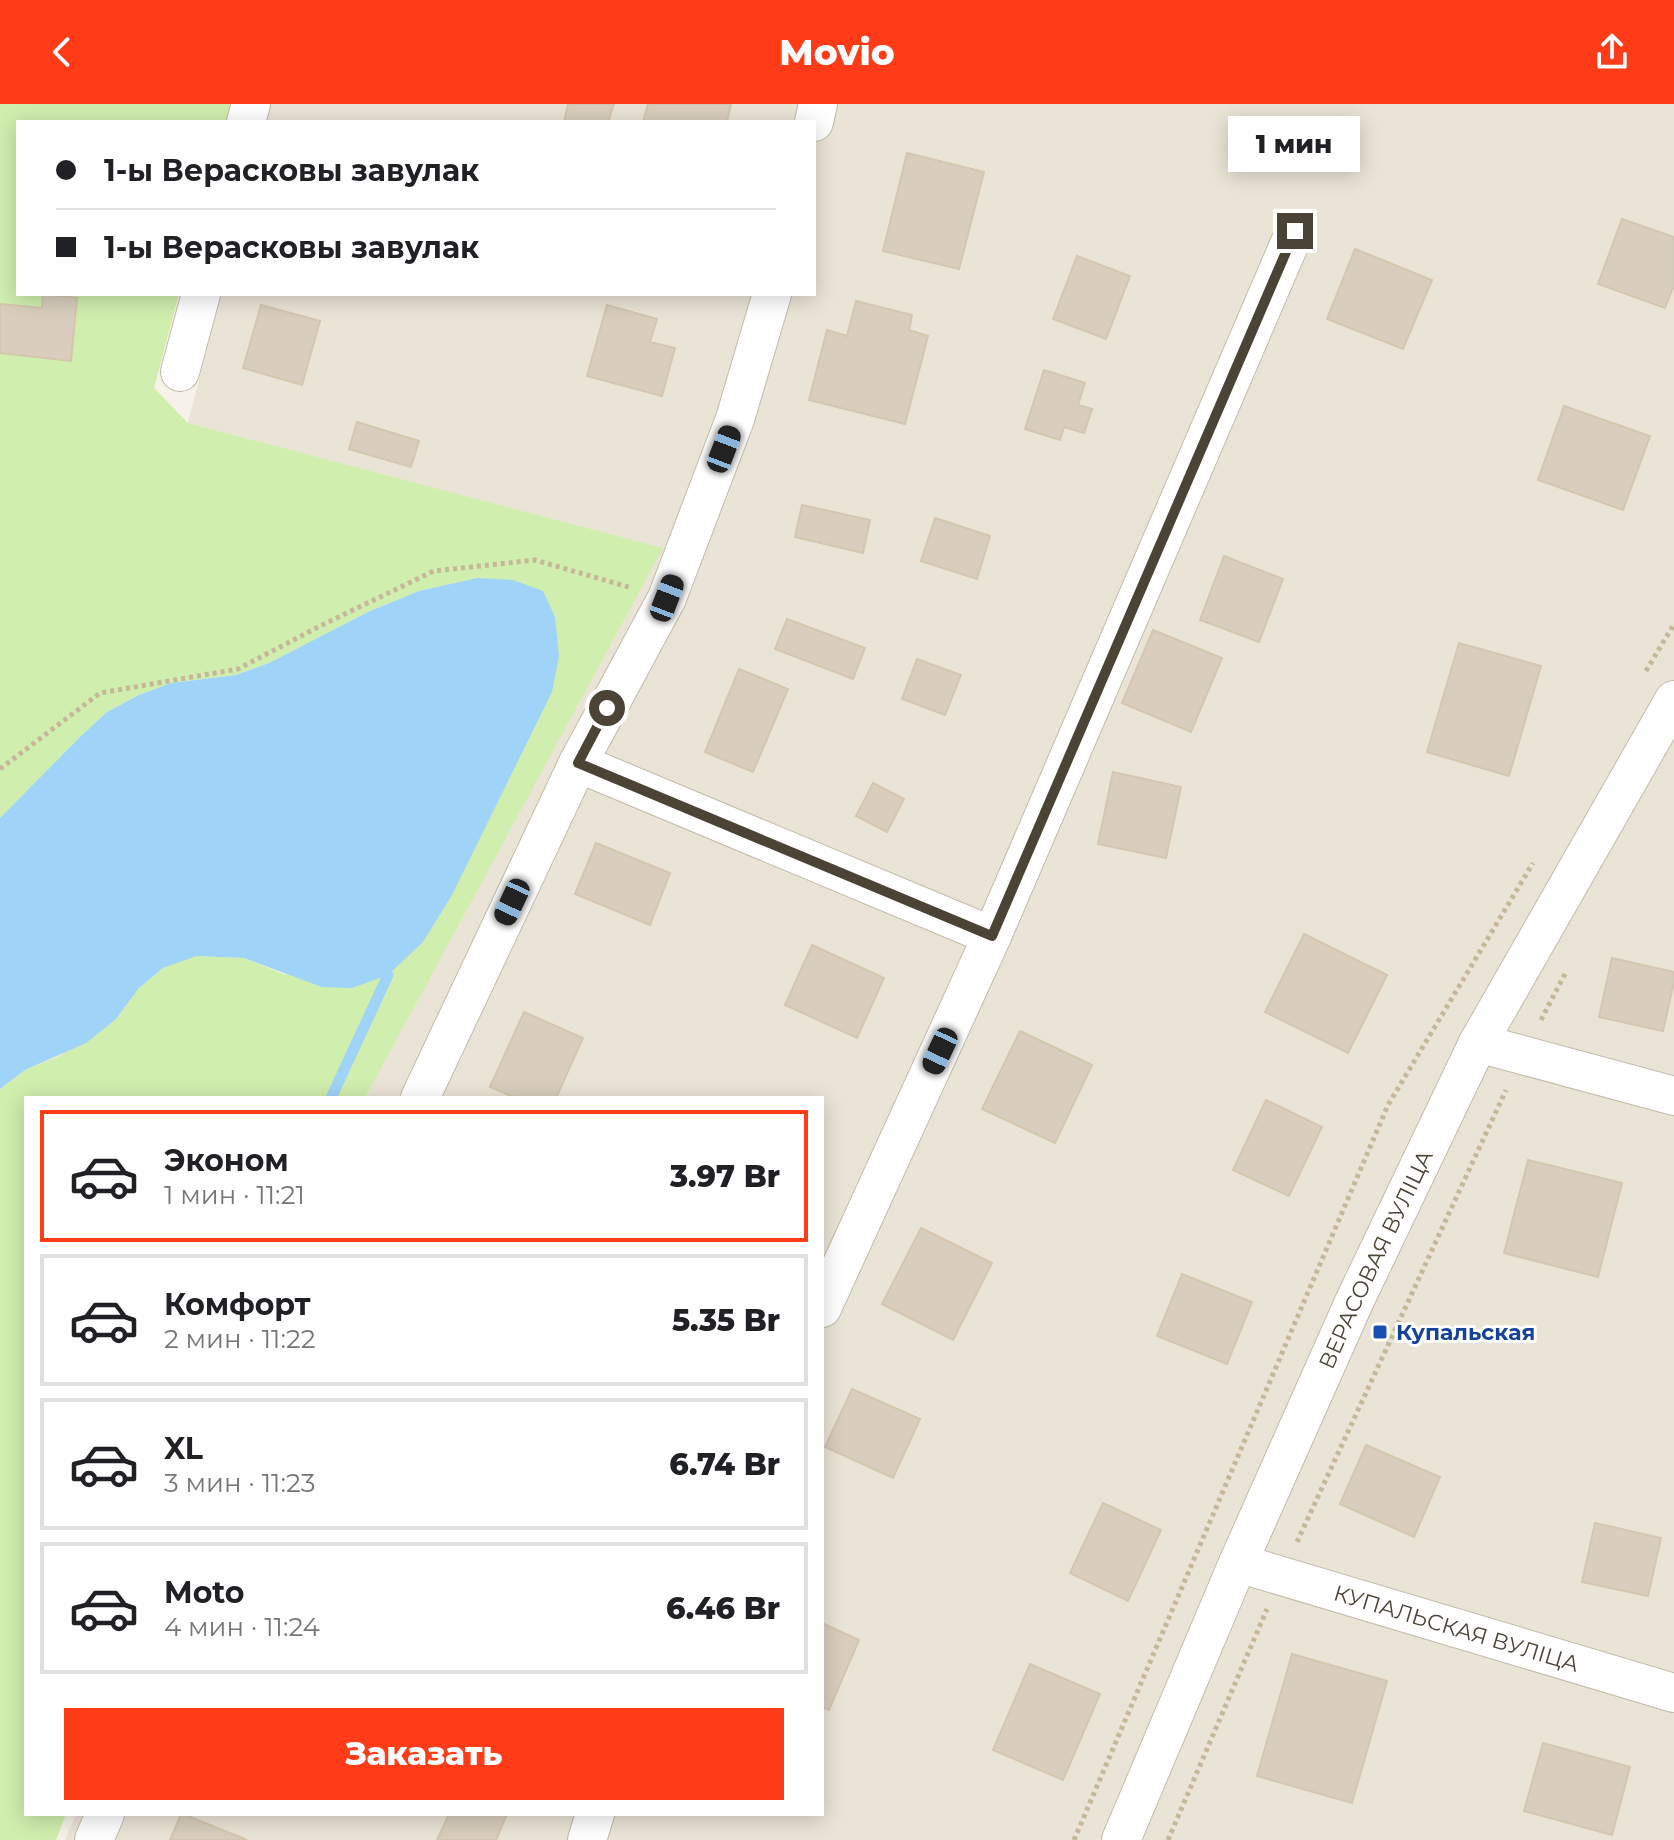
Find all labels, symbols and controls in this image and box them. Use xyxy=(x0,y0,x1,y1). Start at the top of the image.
icon: back xyxy=(40,30,84,74)
text: Movio xyxy=(779,30,895,74)
icon: share xyxy=(1590,30,1634,74)
callout: 1 мин xyxy=(1229,115,1361,171)
text: 1 мин xyxy=(1256,128,1332,160)
text: 1-ы Верасковы завулак xyxy=(104,152,479,189)
route end xyxy=(1277,213,1313,249)
text: 1-ы Верасковы завулак xyxy=(104,229,479,266)
car xyxy=(704,422,744,476)
car xyxy=(647,571,687,625)
route start xyxy=(589,690,625,726)
car xyxy=(491,875,533,929)
car xyxy=(919,1024,961,1078)
icon: car xyxy=(68,1140,140,1212)
text: Эконом xyxy=(164,1142,289,1179)
street label: ВЕРАСОВАЯ ВУЛІЦА xyxy=(1313,1145,1439,1373)
text: 3.97 Br xyxy=(670,1158,780,1195)
text: 1 мин · 11:21 xyxy=(164,1179,305,1211)
icon: car xyxy=(68,1284,140,1356)
text: Комфорт xyxy=(164,1286,311,1323)
text: 5.35 Br xyxy=(672,1302,780,1339)
place label: Купальская xyxy=(1396,1319,1535,1346)
text: 2 мин · 11:22 xyxy=(164,1323,316,1355)
marker: Купальская xyxy=(1371,1323,1389,1341)
icon: car xyxy=(68,1428,140,1500)
text: XL xyxy=(164,1430,203,1467)
text: 6.74 Br xyxy=(669,1446,780,1483)
text: 3 мин · 11:23 xyxy=(164,1467,315,1499)
icon: car xyxy=(68,1572,140,1644)
text: Moto xyxy=(164,1574,245,1611)
street label: КУПАЛЬСКАЯ ВУЛІЦА xyxy=(1331,1579,1583,1678)
text: 6.46 Br xyxy=(666,1590,780,1627)
text: 4 мин · 11:24 xyxy=(164,1611,320,1643)
button: Заказать xyxy=(64,1708,784,1800)

